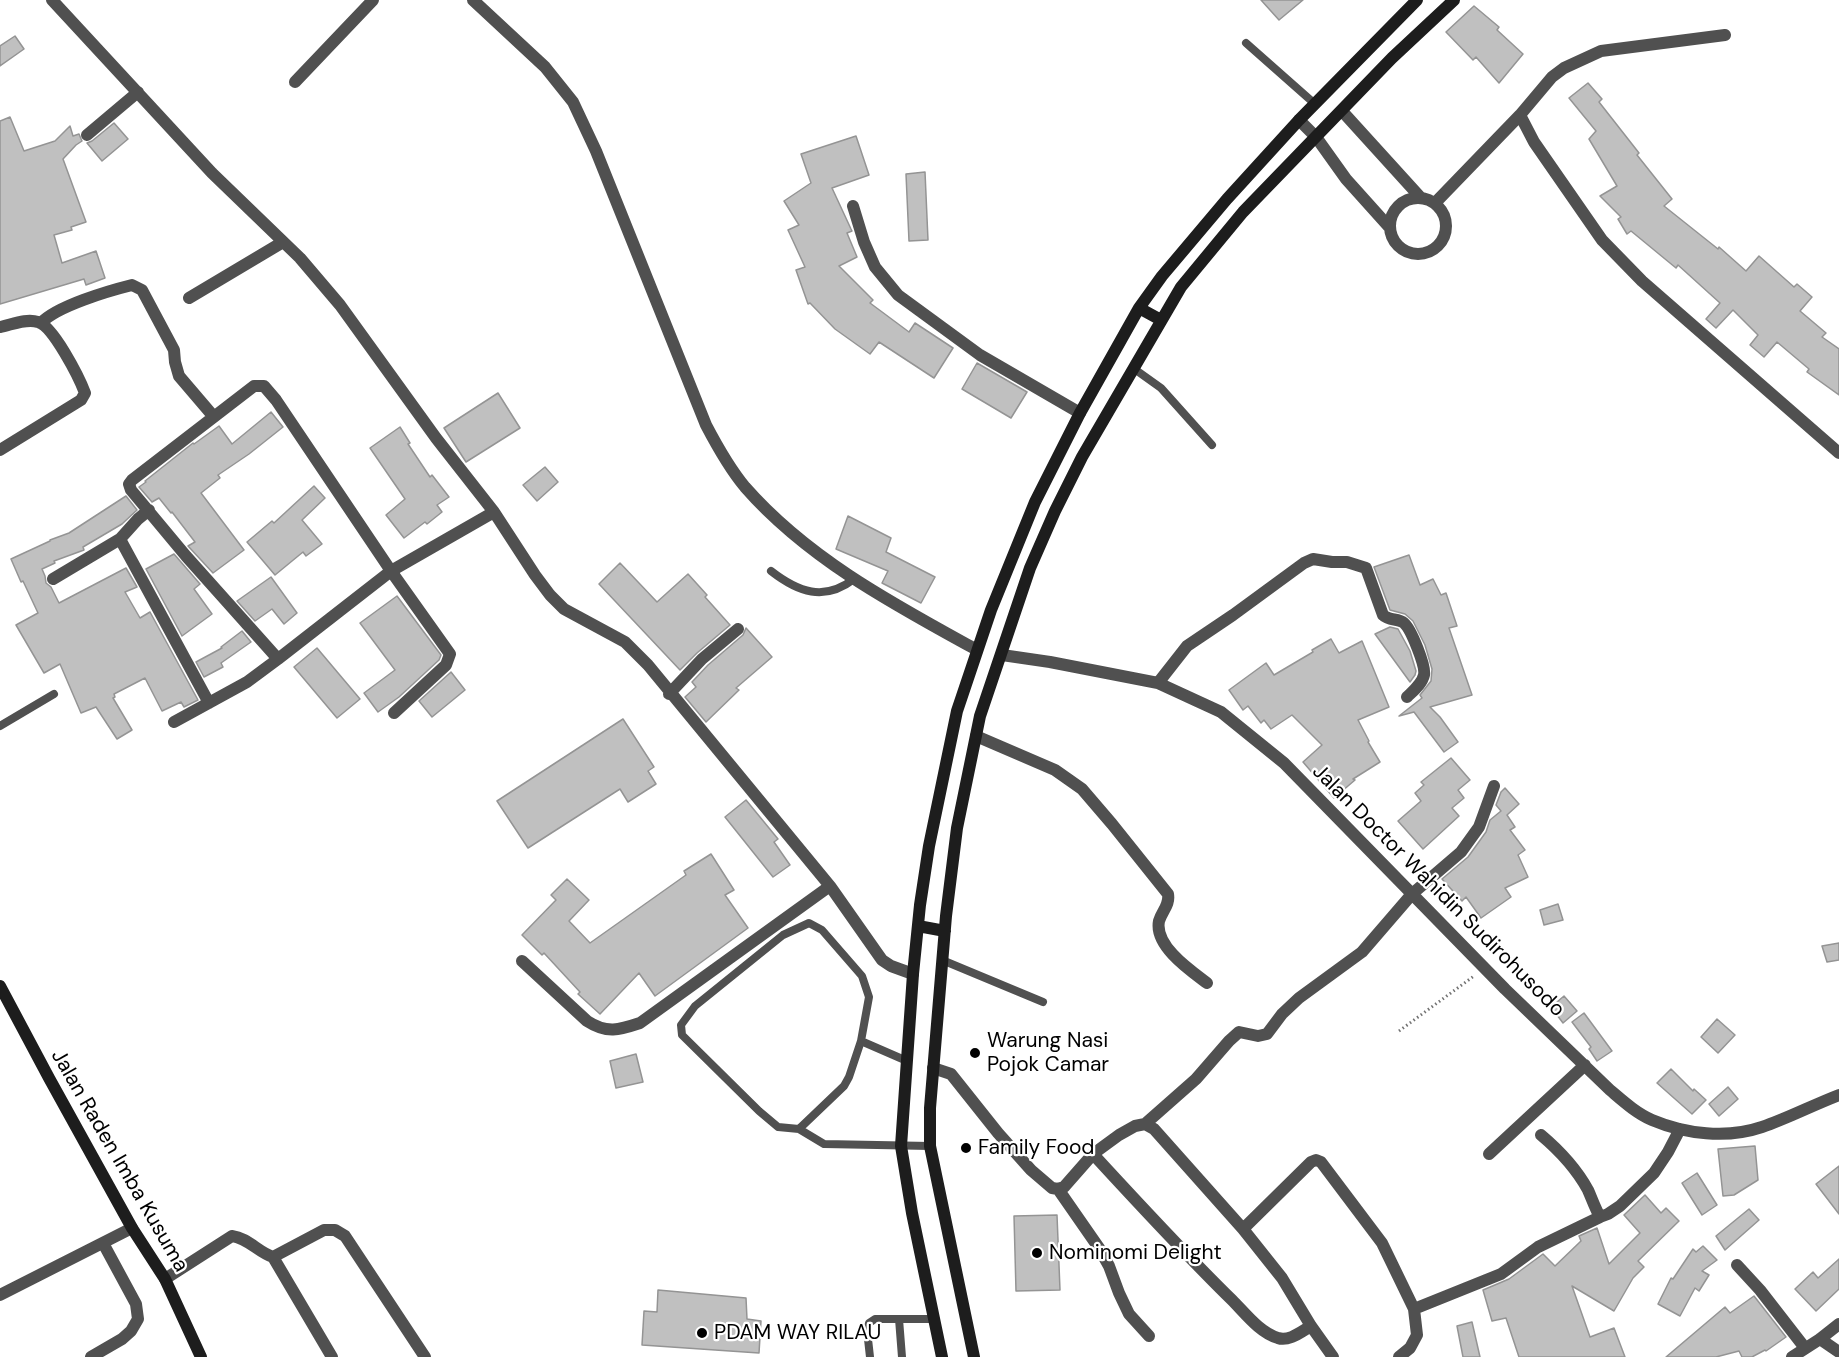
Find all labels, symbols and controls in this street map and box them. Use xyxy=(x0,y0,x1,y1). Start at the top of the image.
street label: Jalan Doctor Wahidin Sudirohusodo xyxy=(1307,760,1569,1022)
place label: Warung Nasi Pojok Camar xyxy=(987,1028,1109,1078)
street label: Jalan Raden Imba Kusuma xyxy=(45,1045,193,1277)
marker: Warung Nasi Pojok Camar xyxy=(968,1046,982,1060)
place label: Family Food xyxy=(978,1135,1095,1161)
marker: Family Food xyxy=(959,1141,973,1155)
place label: Nominomi Delight xyxy=(1049,1240,1222,1266)
marker: Nominomi Delight xyxy=(1030,1246,1044,1260)
place label: PDAM WAY RILAU xyxy=(714,1320,881,1346)
marker: PDAM WAY RILAU xyxy=(695,1326,709,1340)

